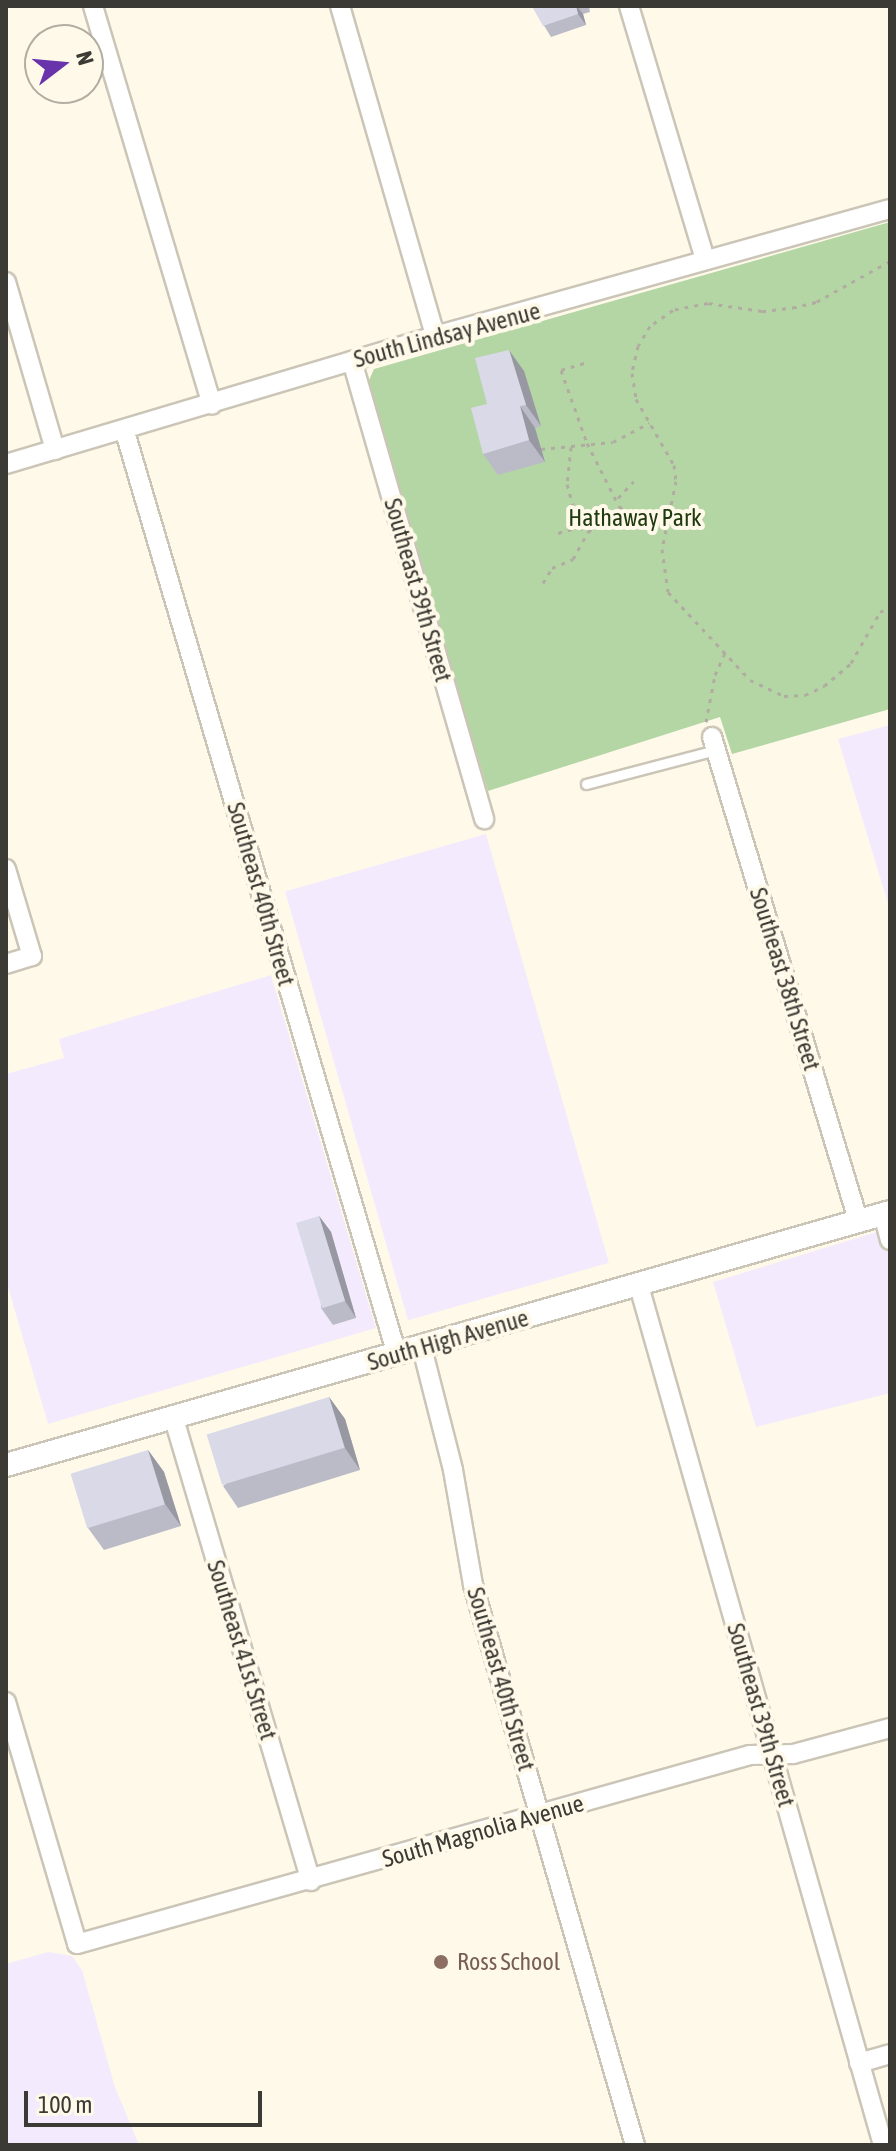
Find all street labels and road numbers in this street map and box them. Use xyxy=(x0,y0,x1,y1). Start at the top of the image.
street label: South Lindsay Avenue xyxy=(351,296,543,374)
street label: Southeast 39th Street xyxy=(378,495,458,685)
street label: Southeast 40th Street xyxy=(221,799,301,989)
street label: Southeast 38th Street xyxy=(744,884,826,1074)
street label: South High Avenue xyxy=(364,1303,532,1377)
street label: Southeast 41st Street xyxy=(201,1557,283,1743)
street label: Southeast 40th Street xyxy=(461,1584,541,1774)
street label: Southeast 39th Street xyxy=(721,1620,801,1810)
street label: South Magnolia Avenue xyxy=(379,1788,587,1874)

